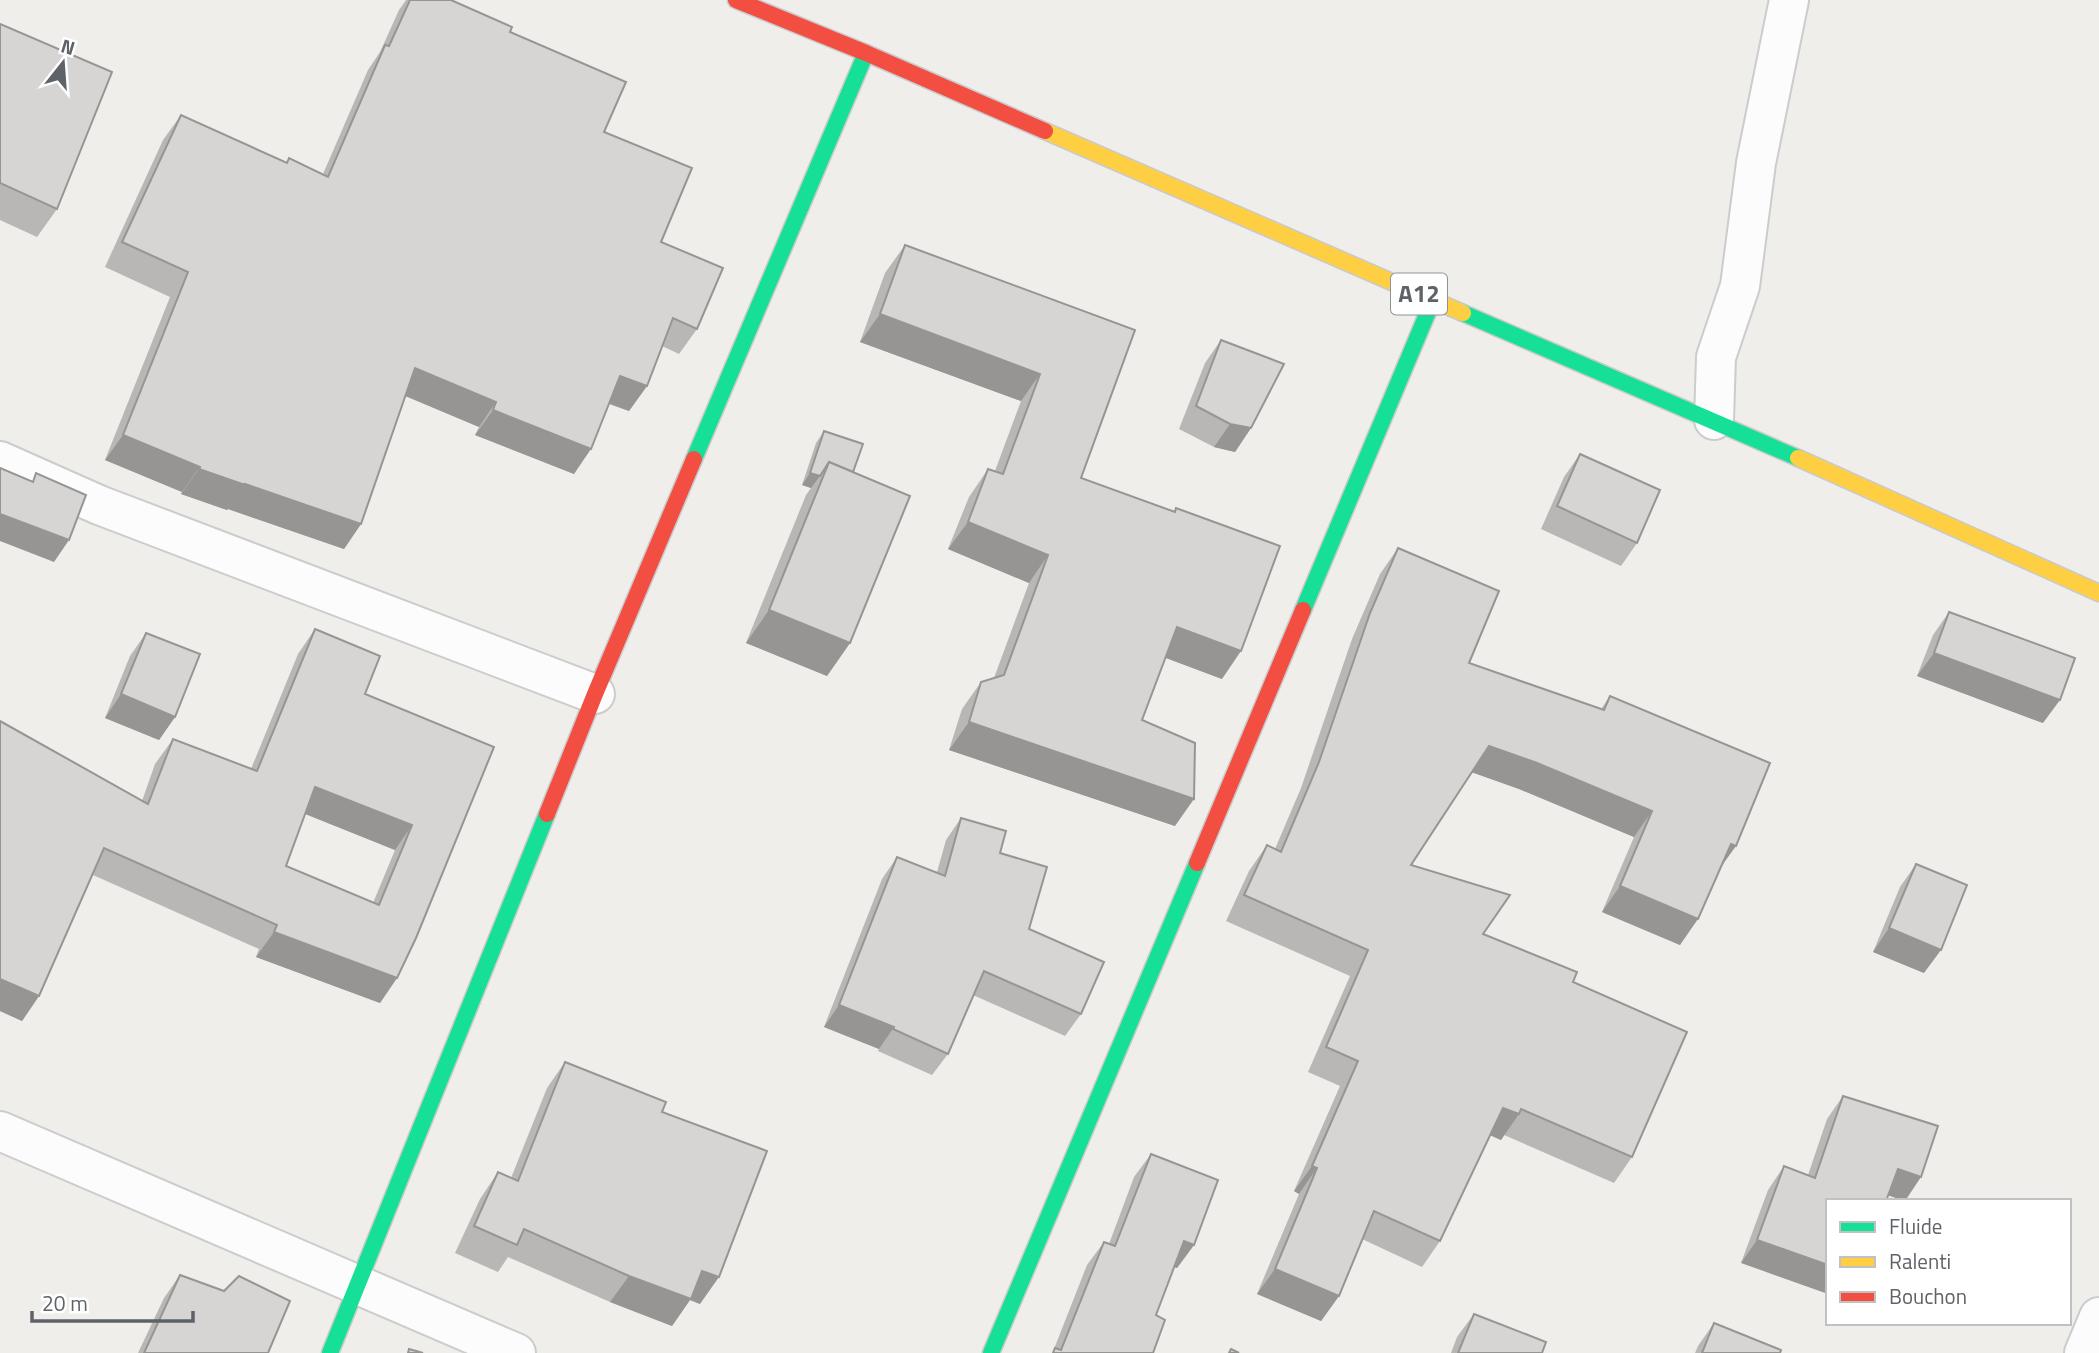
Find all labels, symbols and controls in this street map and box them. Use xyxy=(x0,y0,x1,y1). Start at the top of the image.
north arrow xyxy=(28,28,98,98)
text: N xyxy=(58,30,79,62)
road number: A12 xyxy=(1391,274,1447,314)
legend xyxy=(1826,1199,2071,1325)
text: Fluide xyxy=(1889,1210,1942,1242)
text: Ralenti xyxy=(1889,1245,1951,1277)
scale bar xyxy=(32,1280,192,1324)
text: Bouchon xyxy=(1889,1280,1967,1312)
text: 20 m xyxy=(42,1287,88,1319)

